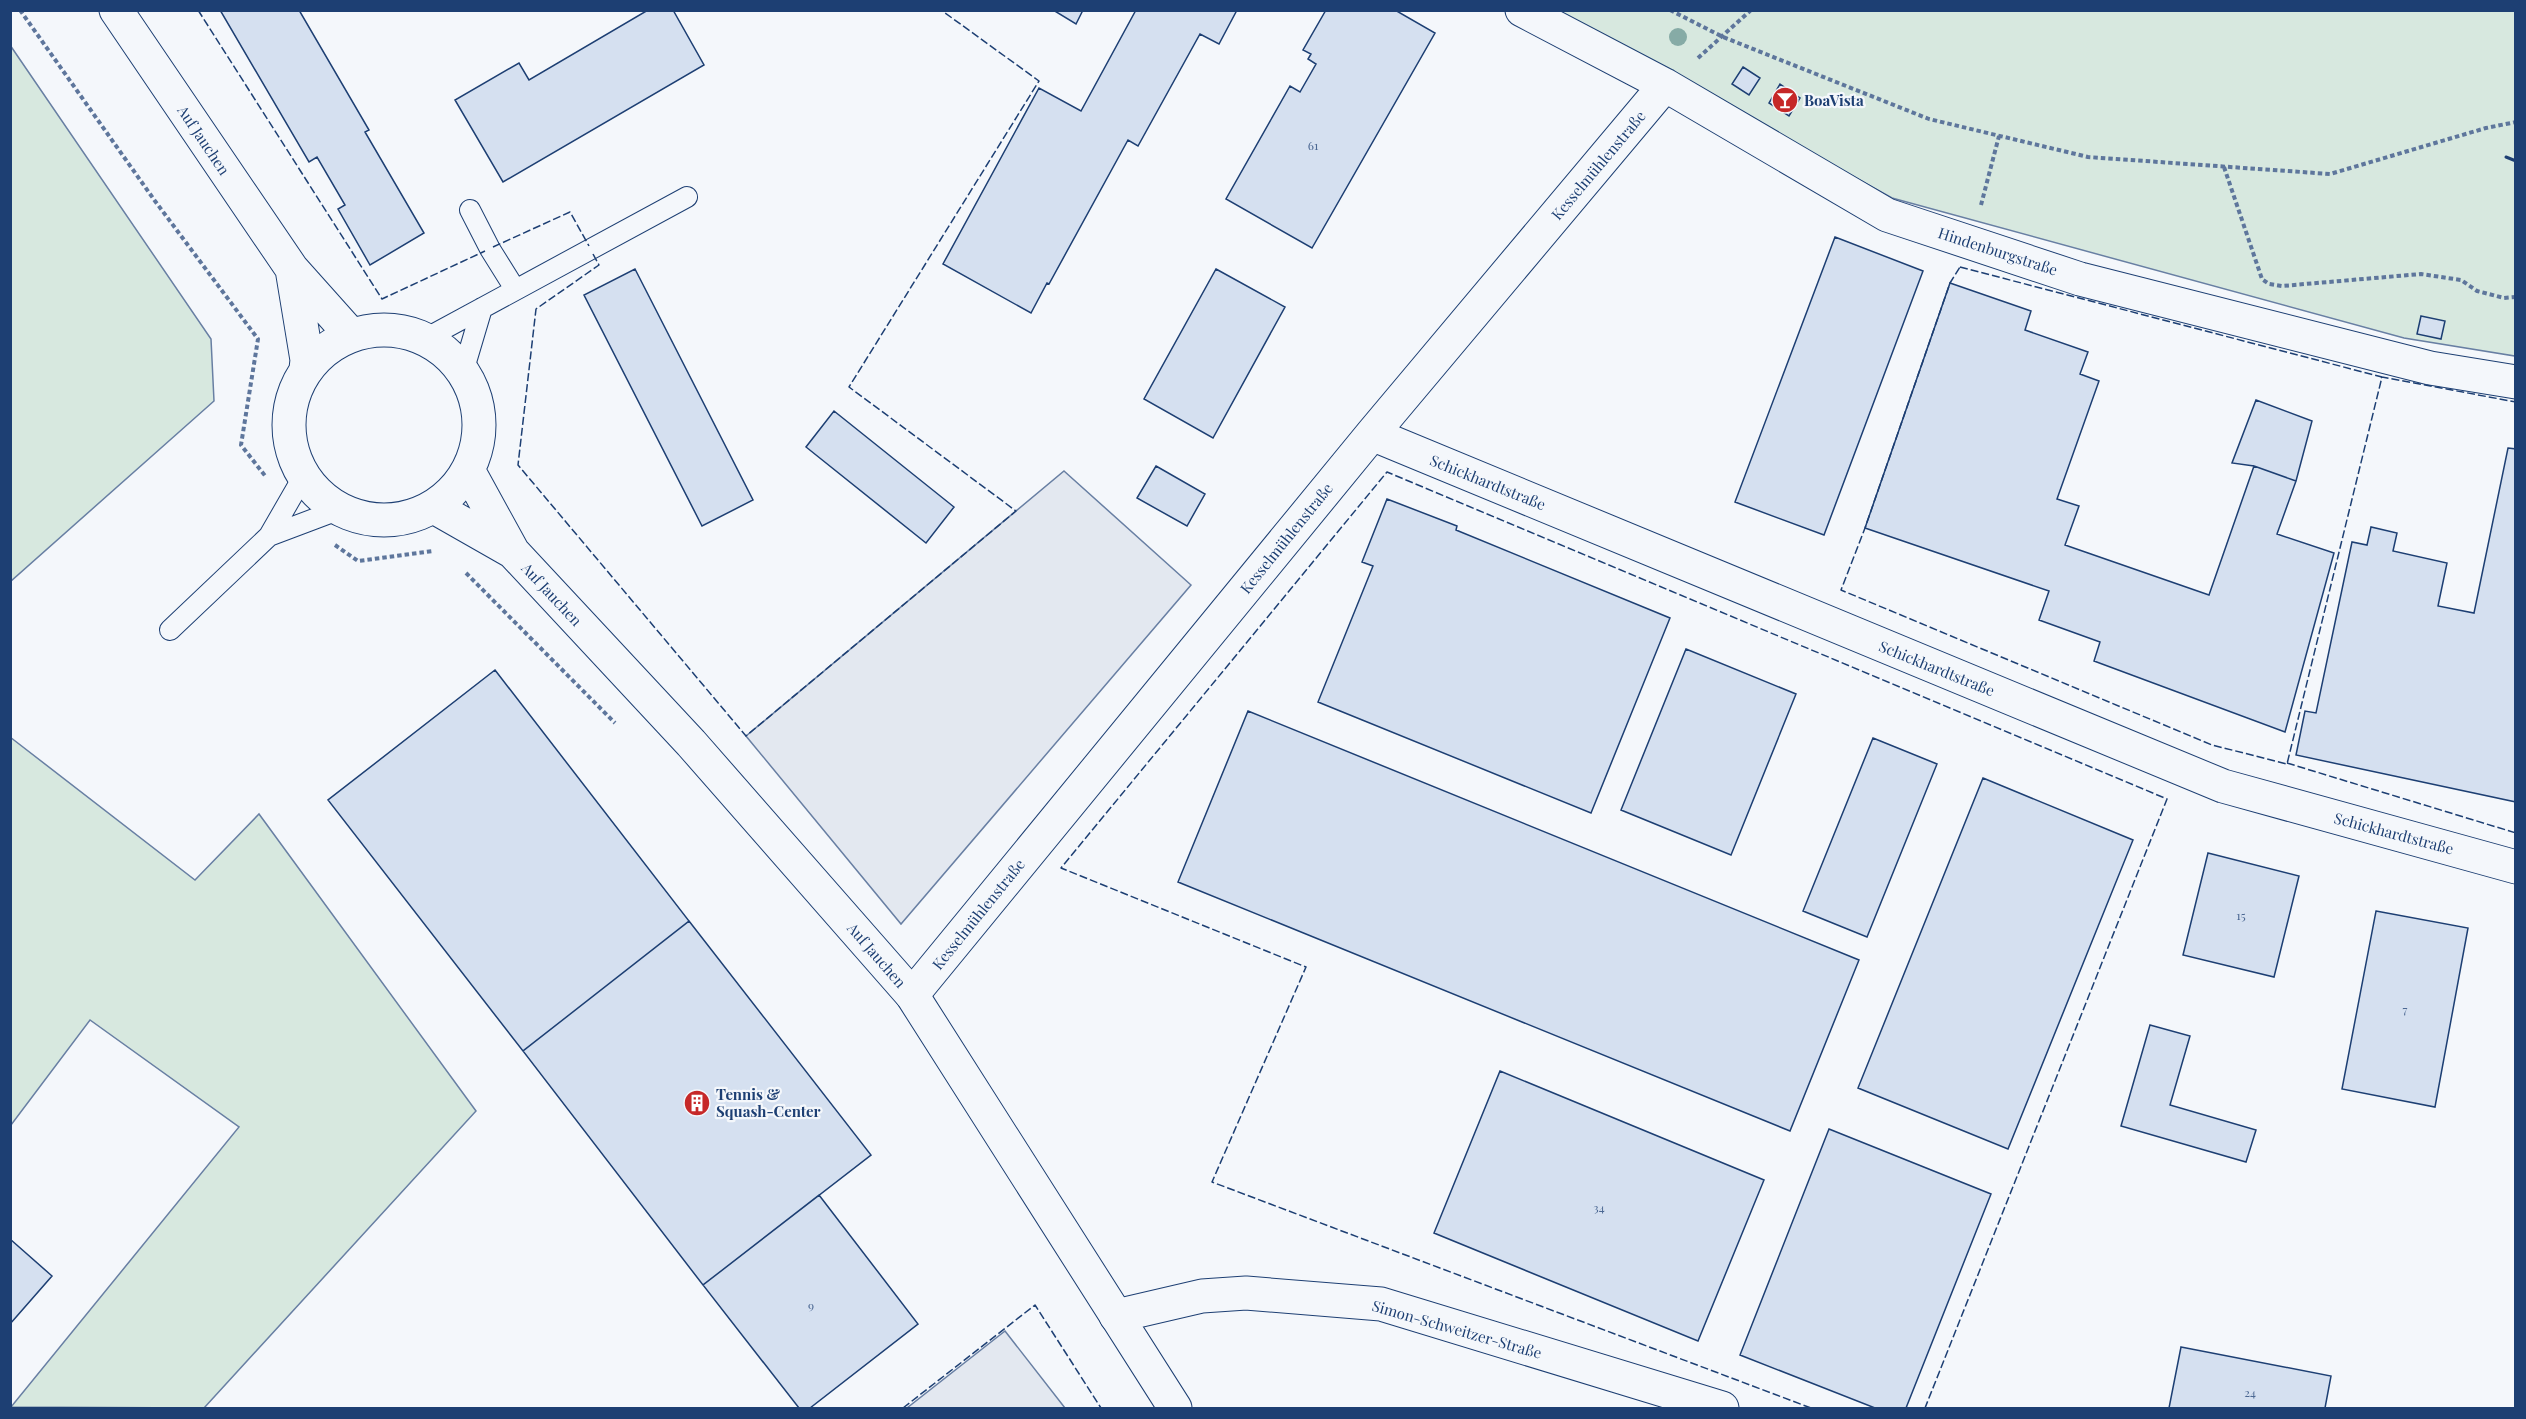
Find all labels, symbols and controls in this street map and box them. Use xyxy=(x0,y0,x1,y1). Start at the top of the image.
bar icon: BoaVista xyxy=(1770,85,1800,115)
place label: BoaVista xyxy=(1804,90,1864,110)
street label: Auf Jauchen xyxy=(173,100,235,179)
street label: Kesselmühlenstraße xyxy=(1546,106,1650,224)
house number: 61 xyxy=(1308,137,1319,153)
street label: Hindenburgstraße xyxy=(1936,222,2060,280)
street label: Schickhardtstraße xyxy=(1427,450,1549,514)
street label: Kesselmühlenstraße xyxy=(1235,479,1337,597)
street label: Auf Jauchen xyxy=(517,557,587,630)
street label: Schickhardtstraße xyxy=(1876,636,1998,700)
street label: Schickhardtstraße xyxy=(2332,807,2456,859)
street label: Kesselmühlenstraße xyxy=(927,855,1029,973)
house number: 15 xyxy=(2236,907,2246,923)
street label: Auf Jauchen xyxy=(843,918,911,992)
house number: 7 xyxy=(2403,1001,2408,1017)
place label: Tennis & Squash-Center xyxy=(716,1084,821,1121)
building icon: Tennis & Squash-Center xyxy=(682,1088,712,1118)
house number: 34 xyxy=(1593,1199,1605,1215)
street label: Simon-Schweitzer-Straße xyxy=(1370,1295,1544,1363)
house number: 9 xyxy=(808,1297,814,1313)
house number: 24 xyxy=(2244,1384,2256,1400)

